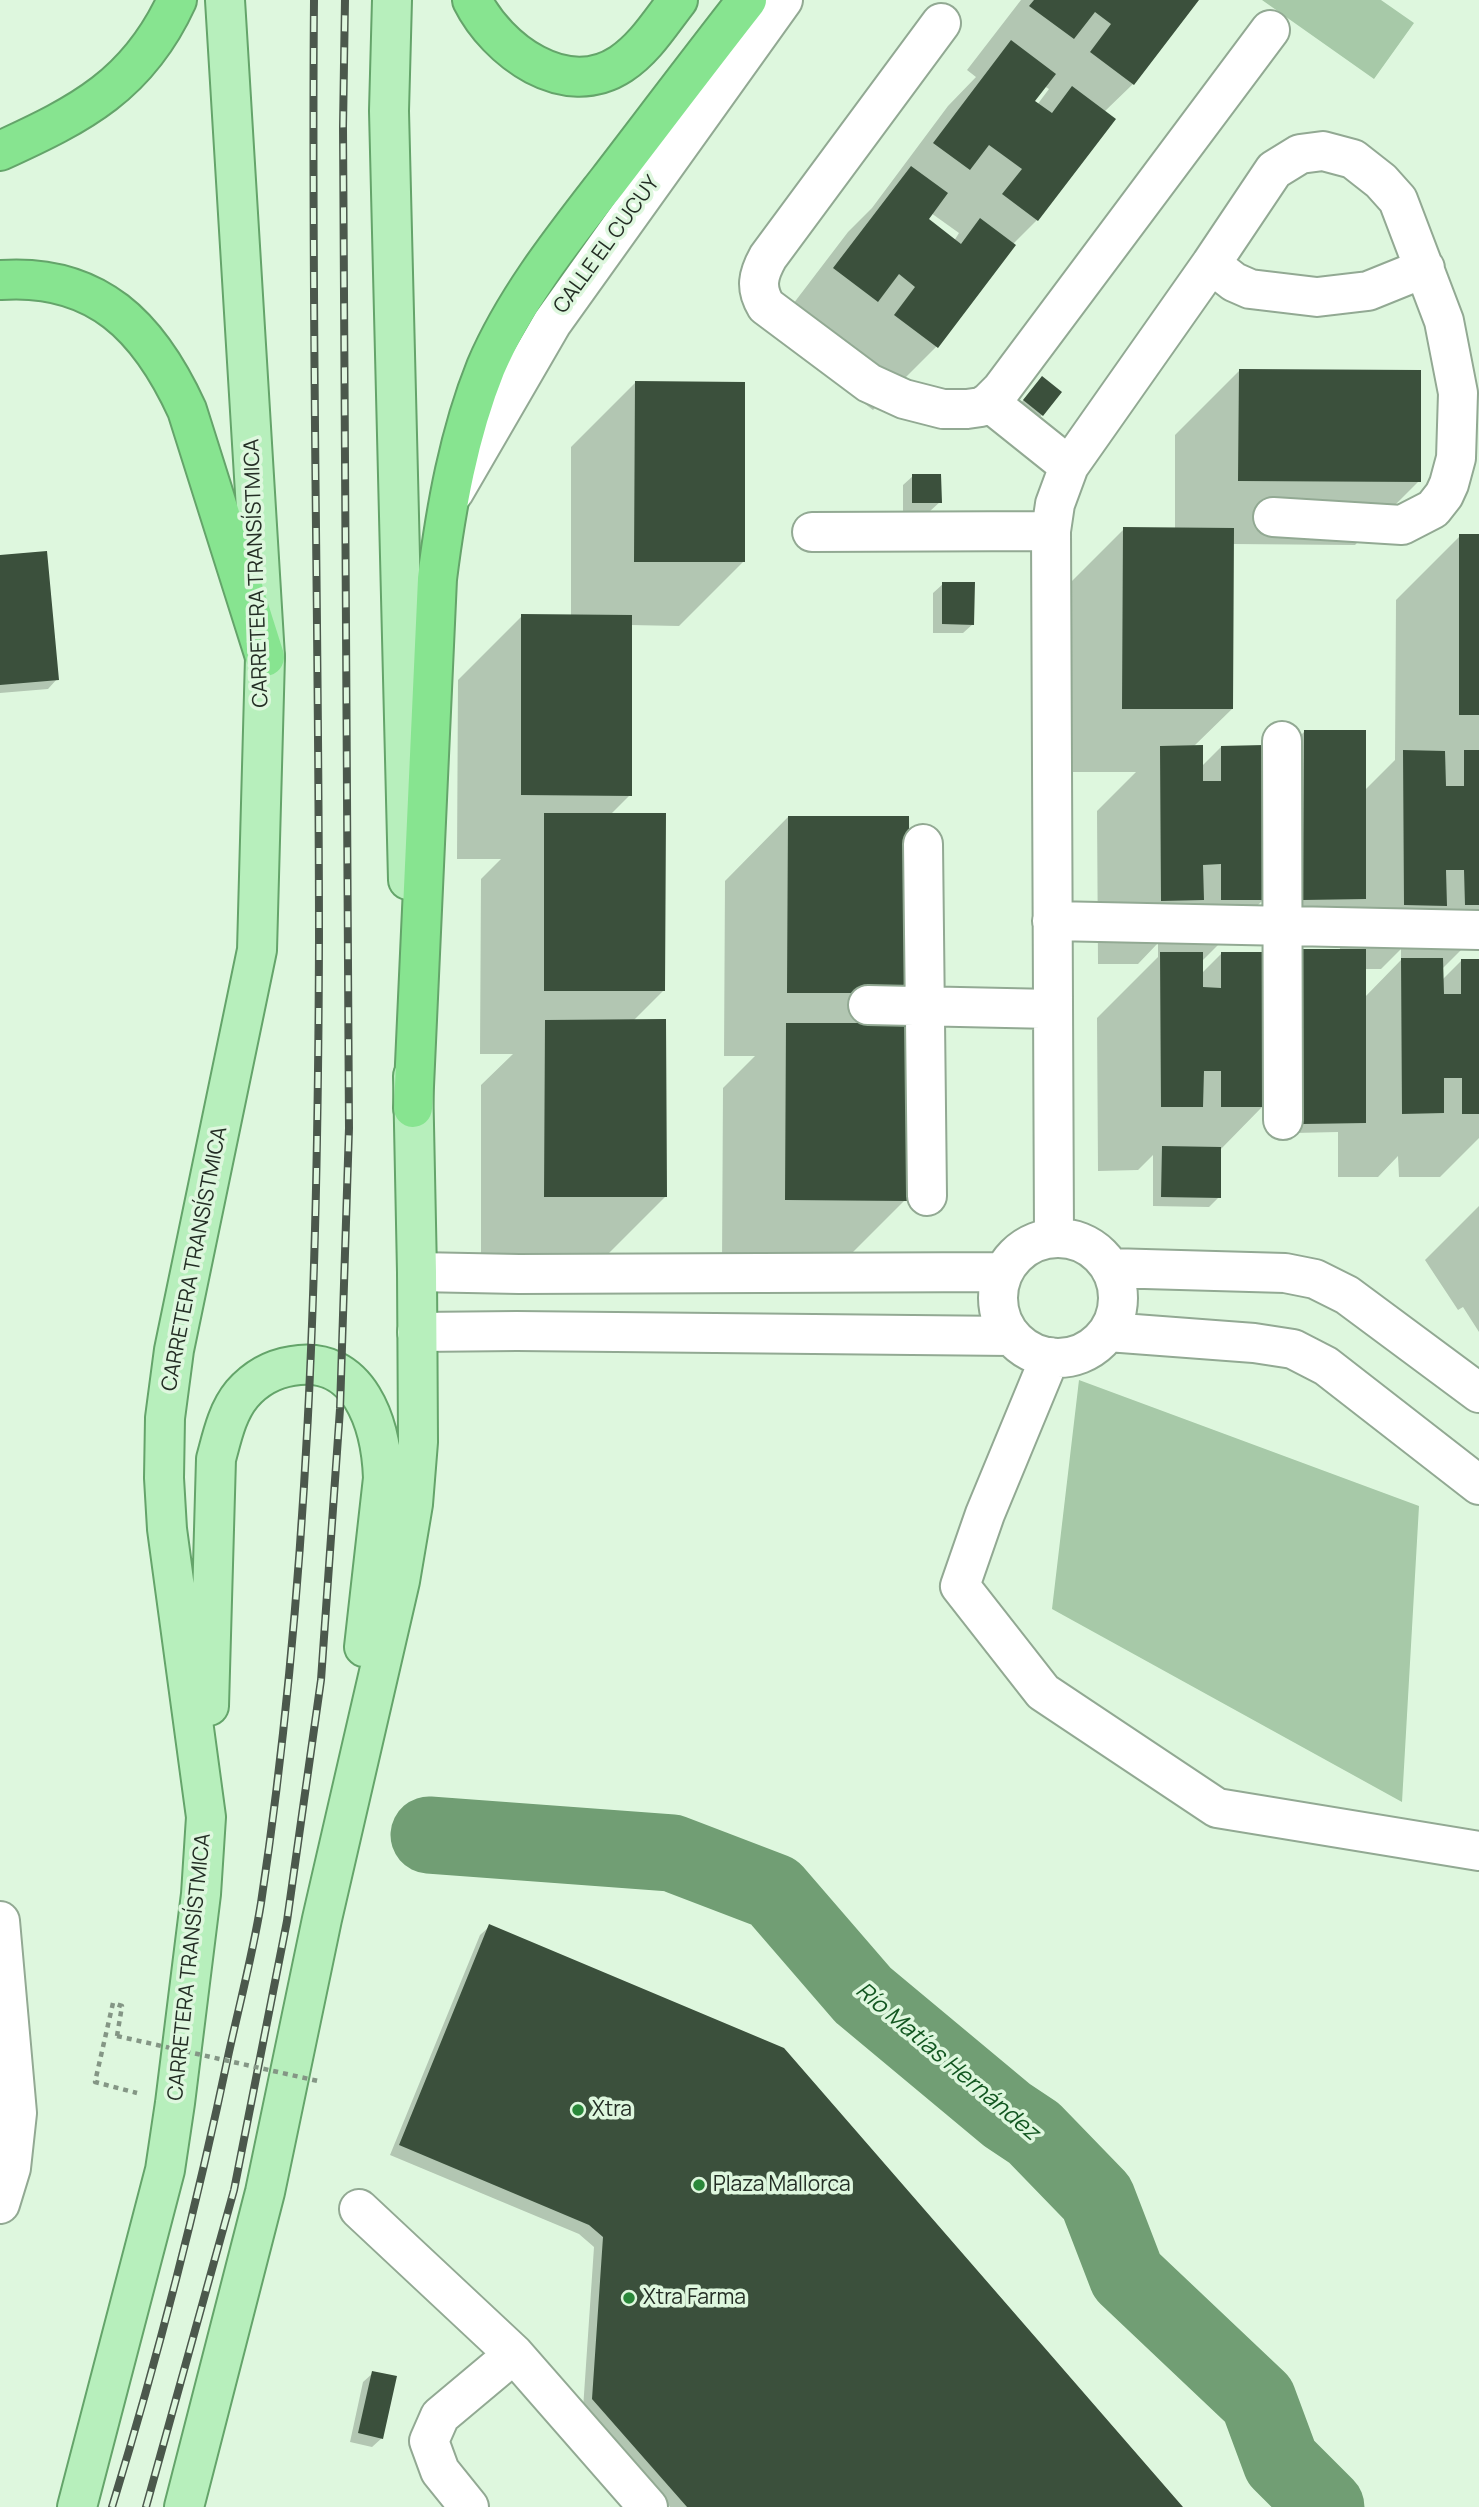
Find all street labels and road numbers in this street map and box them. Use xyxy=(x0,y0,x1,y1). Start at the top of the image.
street label: CALLE EL CUCUY xyxy=(549,171,665,319)
street label: CARRETERA TRANSÍSTMICA xyxy=(240,438,274,708)
street label: CARRETERA TRANSÍSTMICA xyxy=(157,1125,233,1393)
street label: CARRETERA TRANSÍSTMICA xyxy=(163,1832,217,2102)

